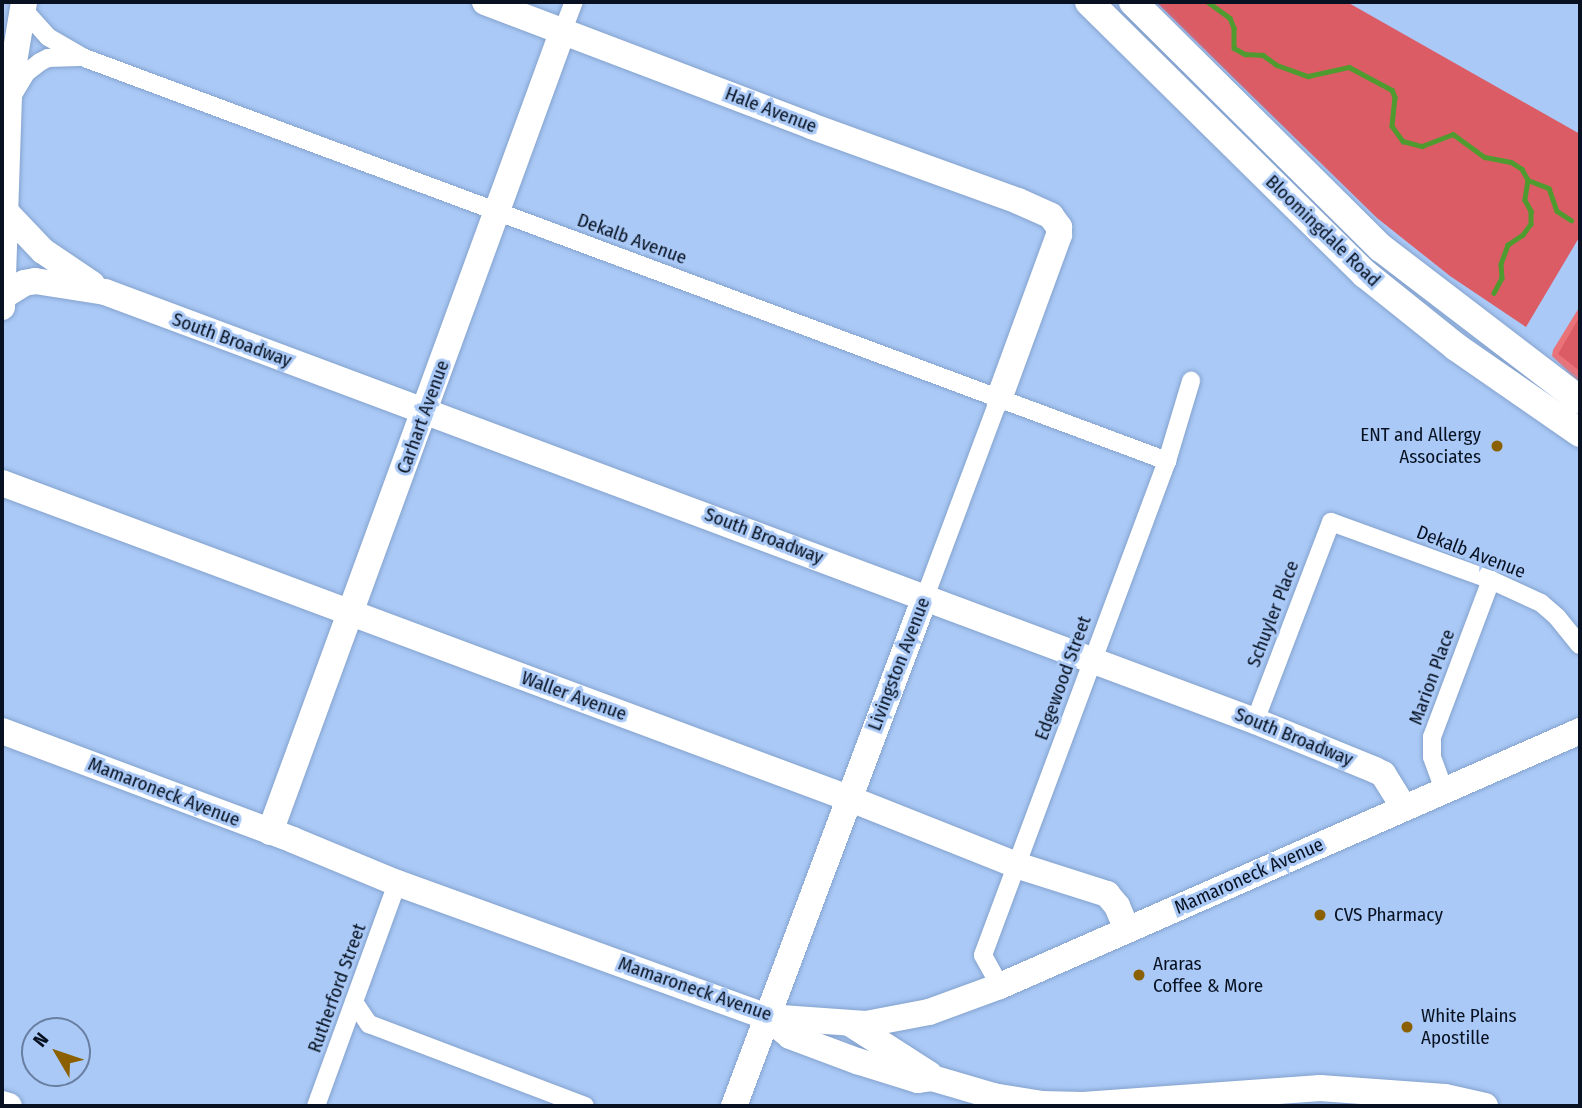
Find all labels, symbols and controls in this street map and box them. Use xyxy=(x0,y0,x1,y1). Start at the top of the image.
street label: Hale Avenue xyxy=(722,82,820,138)
street label: Bloomingdale Road xyxy=(1261,170,1385,292)
street label: Dekalb Avenue xyxy=(574,209,690,269)
street label: South Broadway xyxy=(169,308,295,372)
street label: Carhart Avenue xyxy=(392,357,454,477)
place label: ENT and Allergy Associates xyxy=(1360,424,1481,468)
marker: ENT and Allergy Associates xyxy=(1487,436,1507,456)
street label: South Broadway xyxy=(701,503,827,569)
street label: Dekalb Avenue xyxy=(1413,521,1529,583)
street label: Schuyler Place xyxy=(1242,557,1304,671)
street label: Livingston Avenue xyxy=(863,594,935,734)
street label: Edgewood Street xyxy=(1030,613,1096,743)
street label: Marion Place xyxy=(1404,626,1460,728)
street label: Waller Avenue xyxy=(518,666,630,726)
street label: South Broadway xyxy=(1232,703,1356,771)
street label: Mamaroneck Avenue xyxy=(85,753,243,831)
street label: Mamaroneck Avenue xyxy=(1171,833,1327,919)
place label: CVS Pharmacy xyxy=(1334,904,1443,926)
marker: CVS Pharmacy xyxy=(1312,907,1328,923)
street label: Rutherford Street xyxy=(303,920,371,1056)
street label: Mamaroneck Avenue xyxy=(615,952,775,1026)
place label: Araras Coffee & More xyxy=(1153,953,1263,997)
marker: Araras Coffee & More xyxy=(1131,967,1147,983)
place label: White Plains Apostille xyxy=(1421,1005,1517,1049)
north arrow xyxy=(21,1017,91,1087)
marker: White Plains Apostille xyxy=(1399,1019,1415,1035)
text: N xyxy=(28,1028,53,1051)

